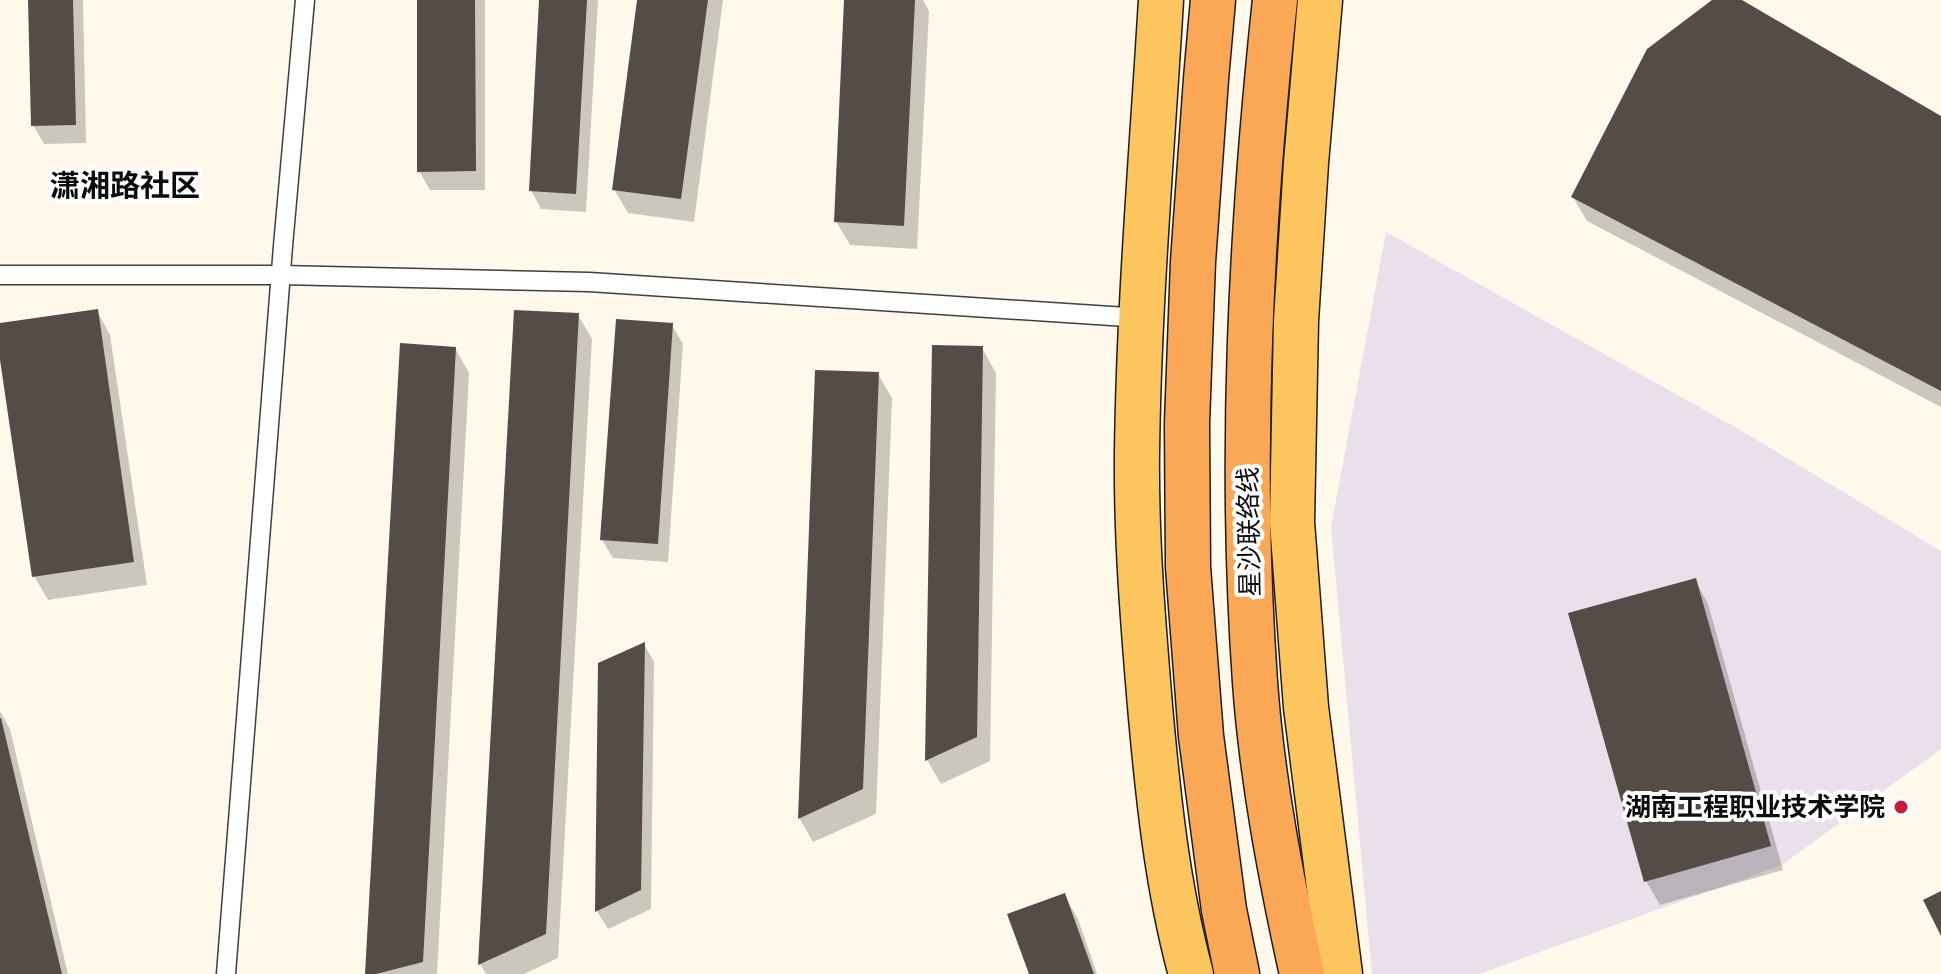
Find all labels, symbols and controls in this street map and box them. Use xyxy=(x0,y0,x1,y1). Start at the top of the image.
district label: 潇湘路社区 xyxy=(50,169,200,202)
street label: 星沙联络线 xyxy=(1234,467,1265,597)
place label: 湖南工程职业技术学院 xyxy=(1625,793,1885,822)
marker: 湖南工程职业技术学院 xyxy=(1892,798,1910,816)

